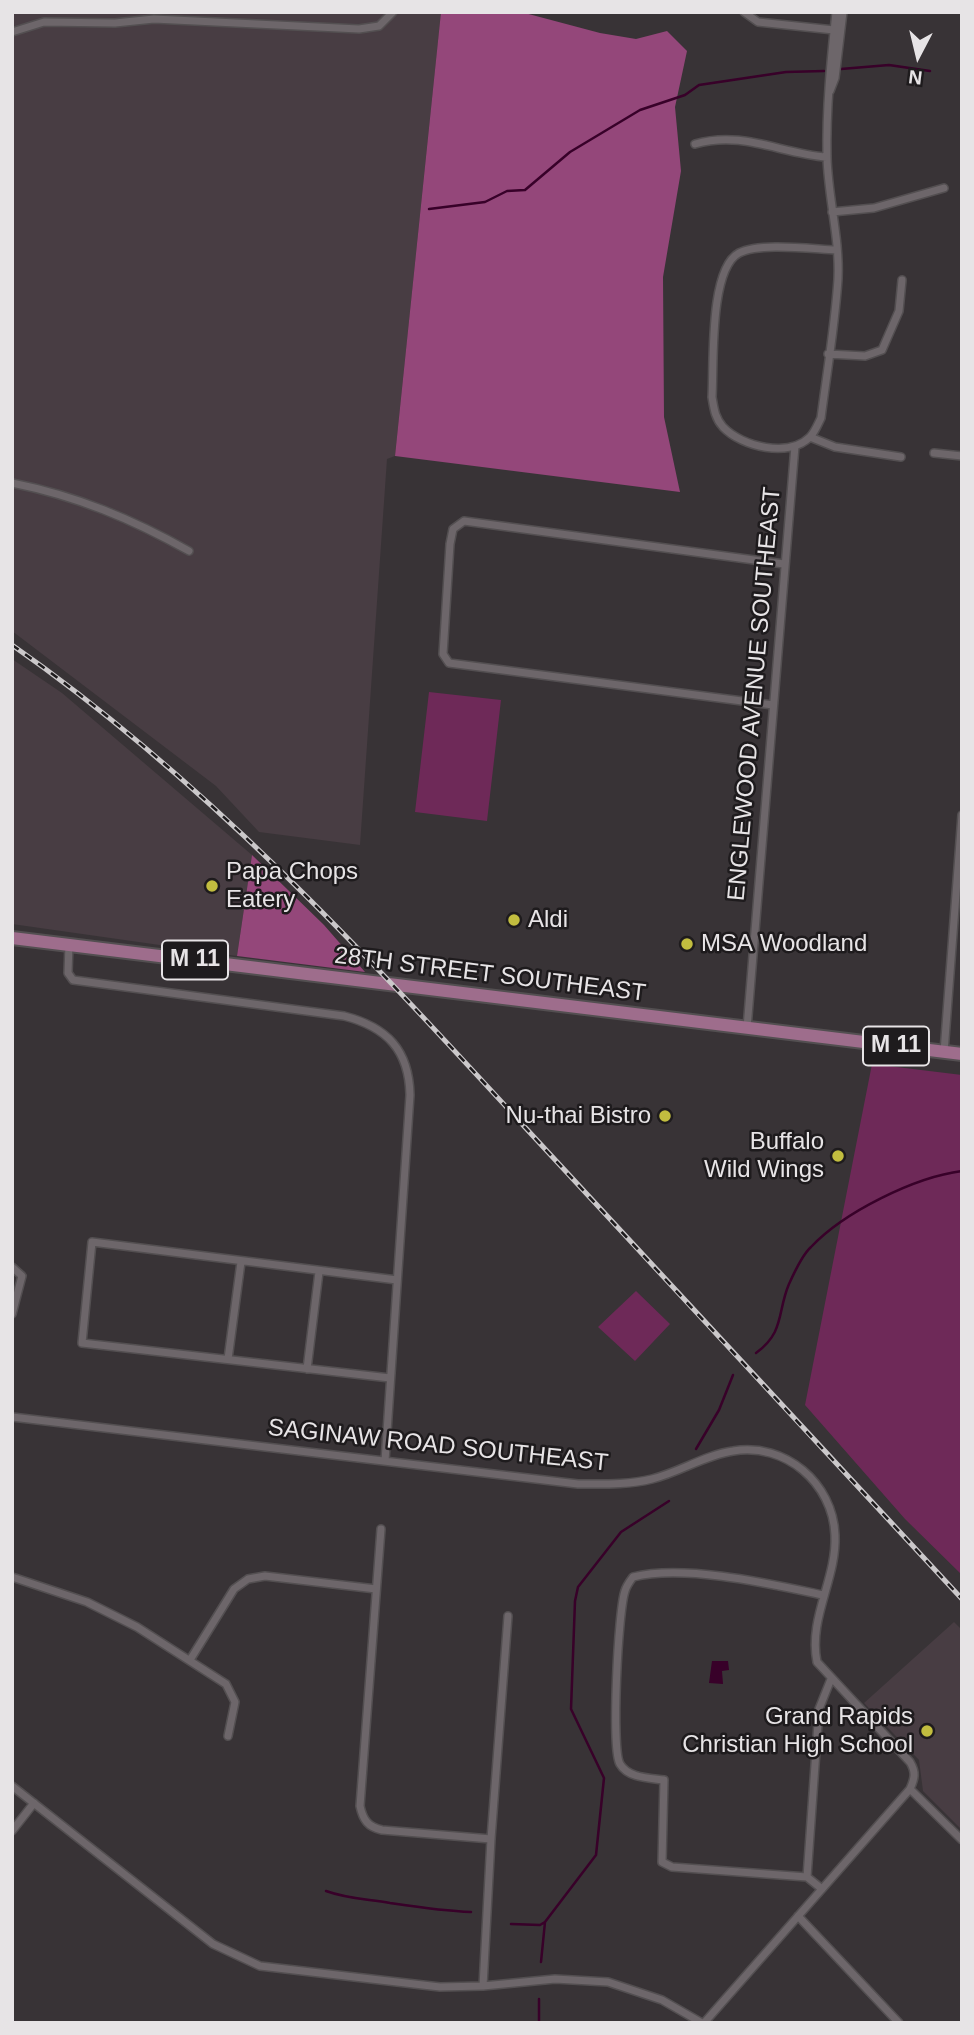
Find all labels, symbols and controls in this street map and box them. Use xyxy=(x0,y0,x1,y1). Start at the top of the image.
north arrow xyxy=(883,21,953,91)
text: N xyxy=(907,66,923,89)
street label: ENGLEWOOD AVENUE SOUTHEAST xyxy=(723,486,787,902)
place label: Papa Chops Eatery xyxy=(226,858,358,914)
marker: Papa Chops Eatery xyxy=(204,878,220,894)
place label: Aldi xyxy=(528,906,568,934)
marker: Aldi xyxy=(506,912,522,928)
place label: MSA Woodland xyxy=(701,930,867,958)
marker: MSA Woodland xyxy=(679,936,695,952)
road number: M 11 xyxy=(162,940,228,979)
street label: 28TH STREET SOUTHEAST xyxy=(333,942,647,1008)
road number: M 11 xyxy=(863,1026,929,1065)
place label: Nu-thai Bistro xyxy=(506,1102,651,1130)
marker: Nu-thai Bistro xyxy=(657,1108,673,1124)
place label: Buffalo Wild Wings xyxy=(704,1128,824,1184)
marker: Buffalo Wild Wings xyxy=(830,1148,846,1164)
street label: SAGINAW ROAD SOUTHEAST xyxy=(267,1414,609,1478)
place label: Grand Rapids Christian High School xyxy=(682,1703,913,1759)
marker: Grand Rapids Christian High School xyxy=(919,1723,935,1739)

